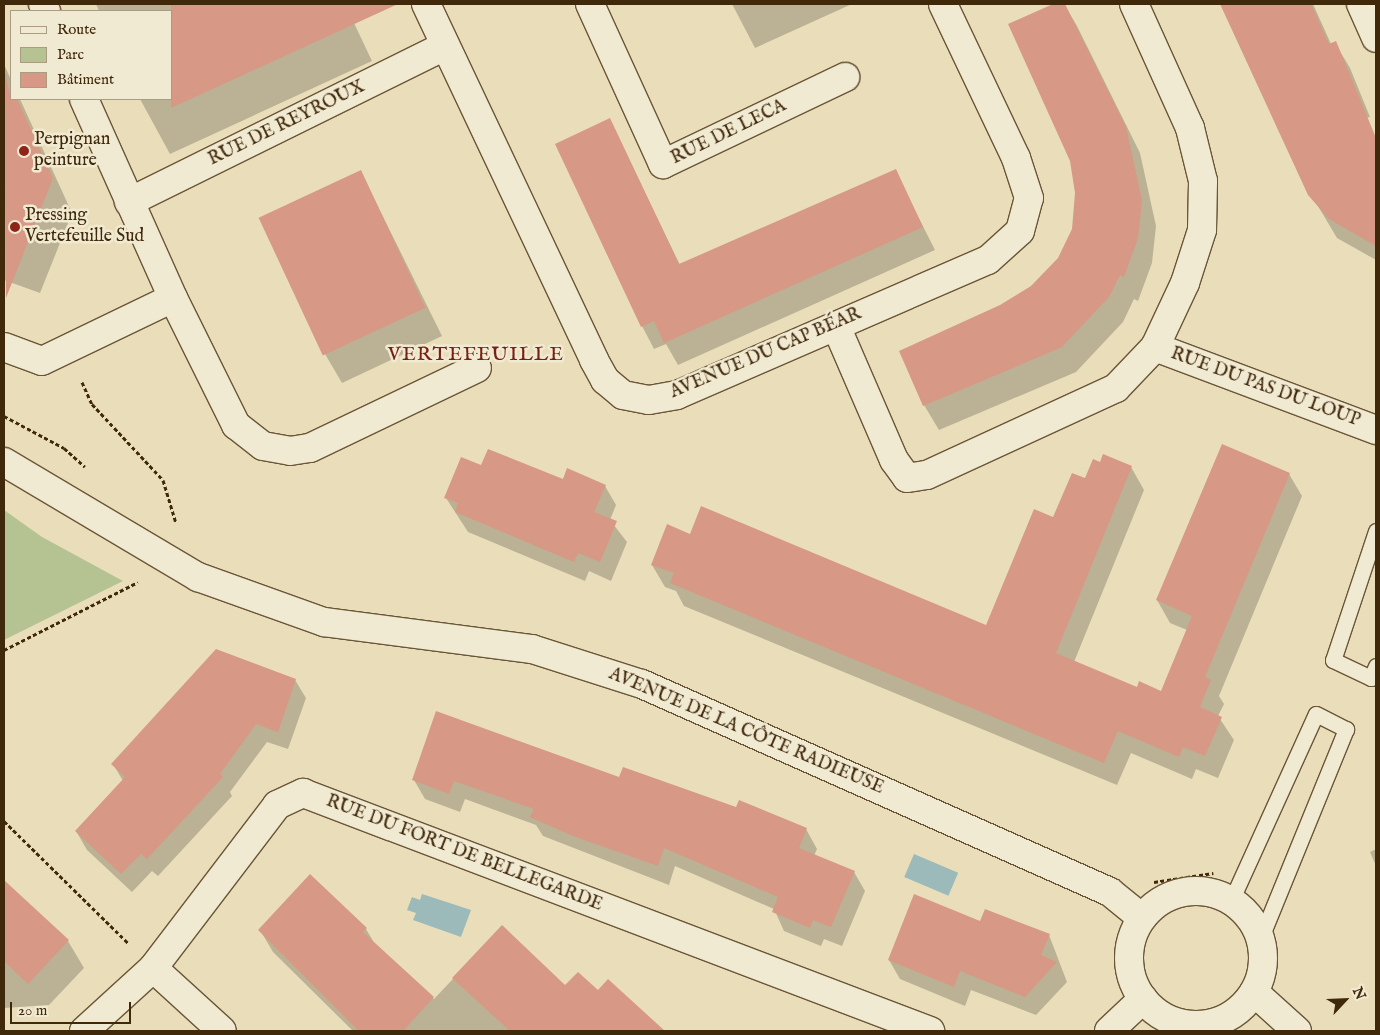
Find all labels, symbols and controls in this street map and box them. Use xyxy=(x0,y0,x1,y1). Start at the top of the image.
legend xyxy=(10,10,172,100)
text: Route xyxy=(57,20,96,39)
text: Parc xyxy=(57,45,84,64)
text: Bâtiment xyxy=(57,70,114,89)
street label: RUE DE REYROUX xyxy=(205,77,369,171)
street label: RUE DE LECA xyxy=(668,96,790,170)
place label: Perpignan peinture xyxy=(34,130,110,172)
marker: Perpignan peinture xyxy=(18,145,30,157)
place label: Pressing Vertefeuille Sud xyxy=(25,206,144,248)
marker: Pressing Vertefeuille Sud xyxy=(9,221,21,233)
street label: AVENUE DU CAP BÉAR xyxy=(667,304,865,404)
district label: VERTEFEUILLE xyxy=(386,342,566,366)
street label: RUE DU PAS DU LOUP xyxy=(1167,344,1363,432)
street label: AVENUE DE LA CÔTE RADIEUSE xyxy=(605,664,887,800)
street label: RUE DU FORT DE BELLEGARDE xyxy=(323,791,605,917)
north arrow xyxy=(1320,975,1370,1025)
text: N xyxy=(1348,984,1369,1003)
scale bar xyxy=(12,992,134,1024)
text: 20 m xyxy=(18,1001,47,1020)

